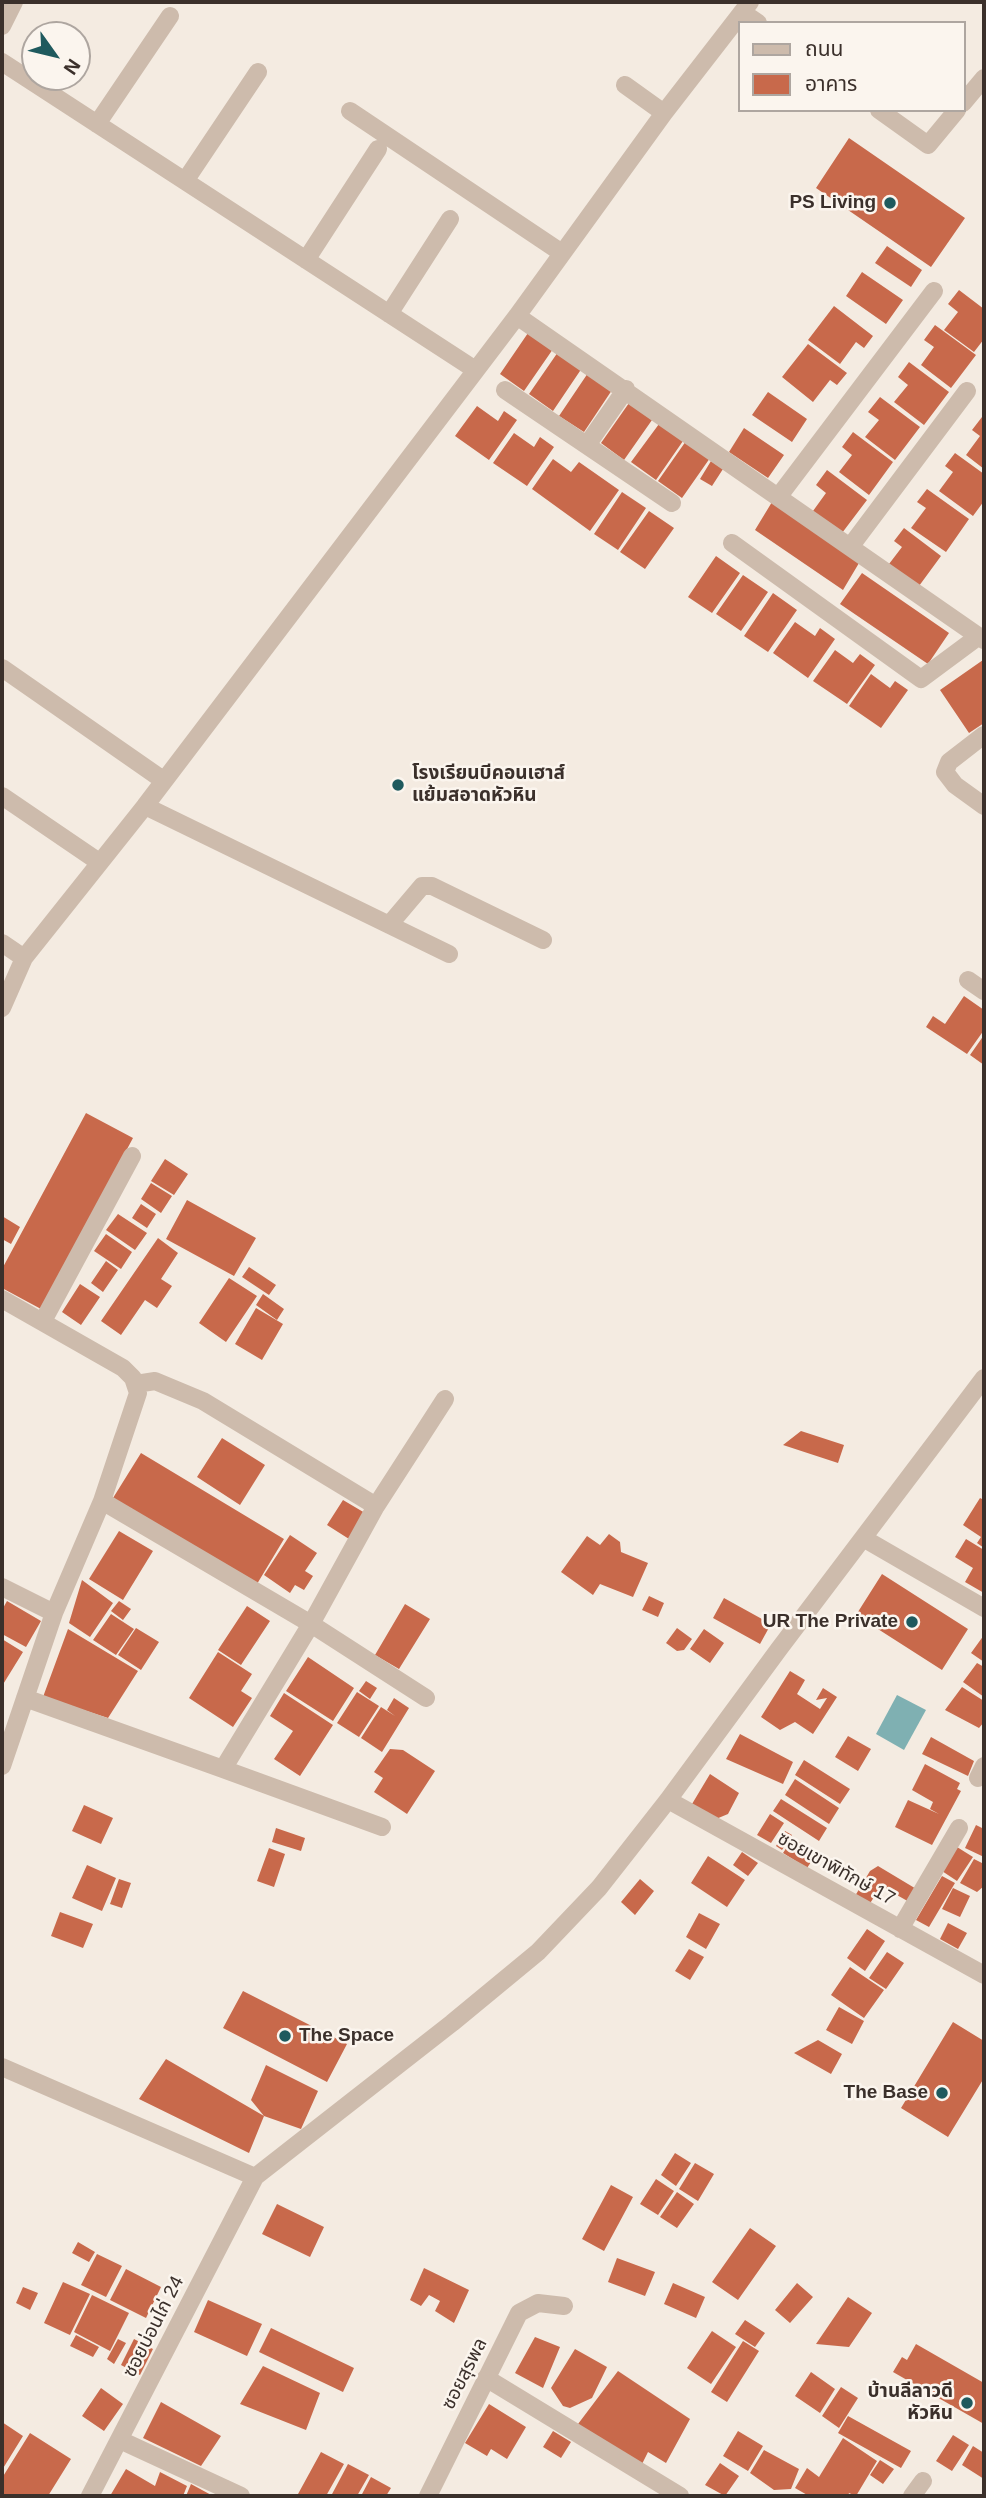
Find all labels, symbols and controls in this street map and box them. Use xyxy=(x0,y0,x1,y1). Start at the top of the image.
north arrow xyxy=(21,21,91,91)
legend xyxy=(738,21,965,112)
text: ถนน xyxy=(805,37,843,60)
text: N xyxy=(60,55,85,78)
text: อาคาร xyxy=(805,72,857,95)
place label: PS Living xyxy=(789,192,876,214)
marker: PS Living xyxy=(882,195,898,211)
place label: โรงเรียนบีคอนเฮาส์ แย้มสอาดหัวหิน xyxy=(412,763,565,807)
marker: โรงเรียนบีคอนเฮาส์ แย้มสอาดหัวหิน xyxy=(390,777,406,793)
place label: UR The Private xyxy=(763,1611,898,1633)
marker: UR The Private xyxy=(904,1614,920,1630)
street label: ซอยเขาพิทักษ์ 17 xyxy=(773,1827,899,1911)
place label: The Space xyxy=(299,2025,394,2047)
marker: The Space xyxy=(277,2028,293,2044)
place label: The Base xyxy=(844,2082,928,2104)
marker: The Base xyxy=(934,2085,950,2101)
street label: ซอยบ่อนไก่ 24 xyxy=(119,2273,189,2381)
street label: ซอยสุรพล xyxy=(437,2335,493,2413)
place label: บ้านลีลาวดี หัวหิน xyxy=(868,2381,953,2425)
marker: บ้านลีลาวดี หัวหิน xyxy=(959,2395,975,2411)

